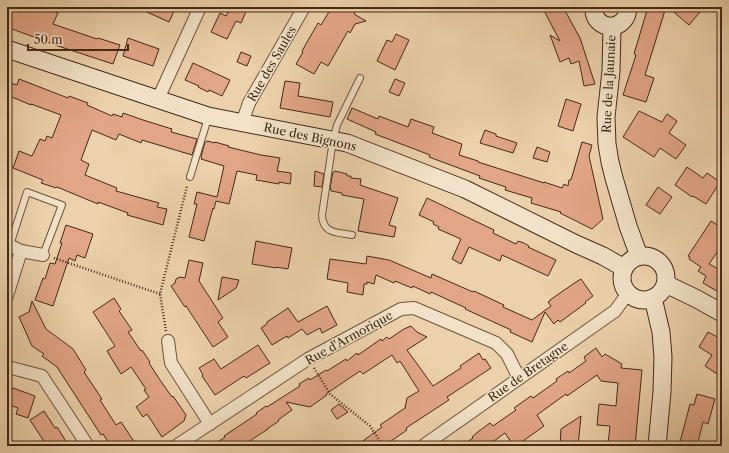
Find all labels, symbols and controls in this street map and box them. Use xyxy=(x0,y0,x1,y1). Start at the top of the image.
street label: Rue des Saules xyxy=(244,23,299,104)
scale bar xyxy=(28,26,128,52)
text: 50 m xyxy=(34,32,63,47)
street label: Rue de la Jaunaie xyxy=(598,34,619,133)
street label: Rue des Bignons xyxy=(262,119,358,154)
street label: Rue d'Armorique xyxy=(302,307,395,368)
street label: Rue de Bretagne xyxy=(485,338,571,405)

